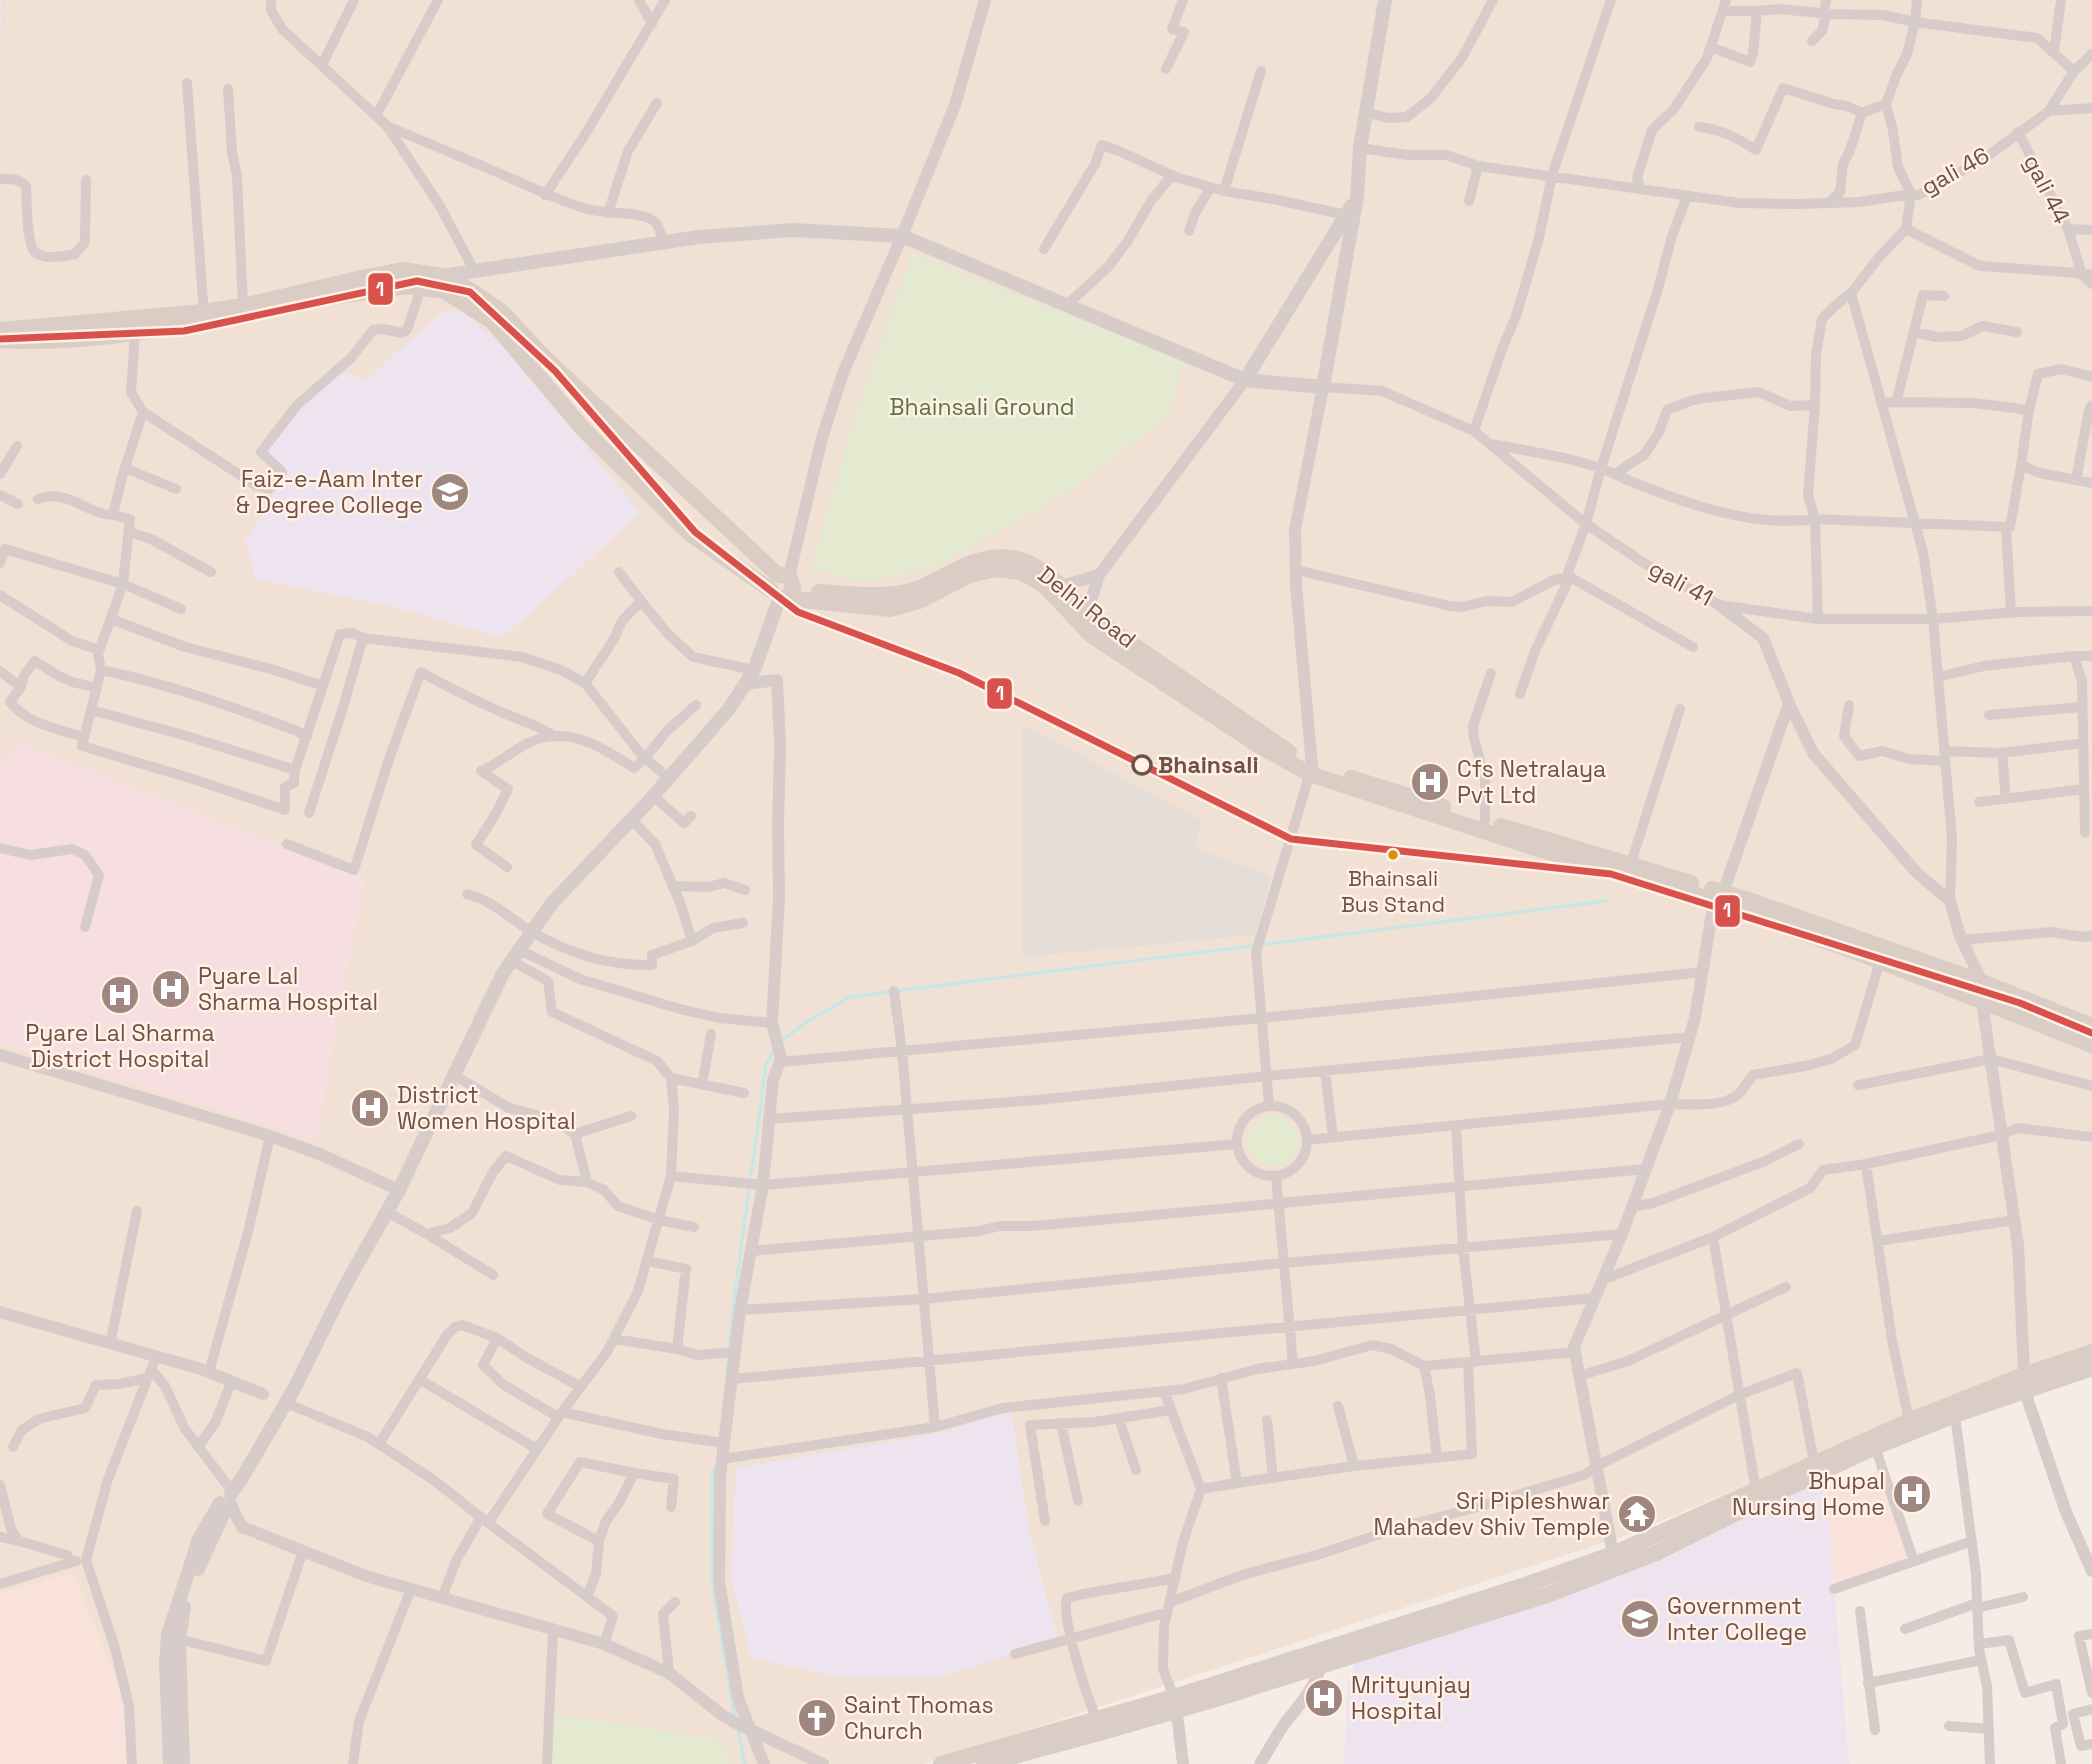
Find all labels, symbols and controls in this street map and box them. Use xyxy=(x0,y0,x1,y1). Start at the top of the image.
street label: gali 46 xyxy=(1916,140,1994,202)
street label: gali 44 xyxy=(2017,149,2077,229)
line badge: 1 xyxy=(367,272,394,306)
text: 1 xyxy=(376,277,384,302)
park label: Bhainsali Ground xyxy=(889,392,1075,422)
place label: Faiz-e-Aam Inter & Degree College xyxy=(236,464,423,520)
school or university icon: Faiz-e-Aam Inter & Degree College xyxy=(429,471,471,513)
street label: gali 41 xyxy=(1644,553,1718,613)
street label: Delhi Road xyxy=(1032,559,1142,655)
line badge: 1 xyxy=(986,677,1013,710)
text: 1 xyxy=(996,681,1004,706)
place label: Bhainsali xyxy=(1158,750,1259,780)
place label: Cfs Netralaya Pvt Ltd xyxy=(1457,754,1606,810)
marker: Bhainsali xyxy=(1132,755,1152,775)
hospital icon: Cfs Netralaya Pvt Ltd xyxy=(1409,761,1451,803)
marker: Bhainsali Bus Stand xyxy=(1386,848,1400,862)
place label: Bhainsali Bus Stand xyxy=(1341,865,1445,918)
line badge: 1 xyxy=(1714,894,1741,928)
text: 1 xyxy=(1723,898,1731,923)
place label: Pyare Lal Sharma Hospital xyxy=(198,961,378,1017)
hospital icon: Pyare Lal Sharma Hospital xyxy=(150,968,192,1010)
hospital icon: Pyare Lal Sharma District Hospital xyxy=(99,974,141,1016)
place label: Pyare Lal Sharma District Hospital xyxy=(25,1018,215,1074)
place label: District Women Hospital xyxy=(397,1080,576,1136)
hospital icon: District Women Hospital xyxy=(349,1087,391,1129)
place label: Bhupal Nursing Home xyxy=(1732,1466,1885,1522)
hospital icon: Bhupal Nursing Home xyxy=(1891,1473,1933,1515)
place label: Sri Pipleshwar Mahadev Shiv Temple xyxy=(1373,1486,1610,1542)
temple icon: Sri Pipleshwar Mahadev Shiv Temple xyxy=(1616,1493,1658,1535)
place label: Government Inter College xyxy=(1667,1591,1807,1647)
school or university icon: Government Inter College xyxy=(1619,1598,1661,1640)
place label: Mrityunjay Hospital xyxy=(1351,1670,1471,1726)
hospital icon: Mrityunjay Hospital xyxy=(1303,1677,1345,1719)
place label: Saint Thomas Church xyxy=(844,1690,994,1746)
church icon: Saint Thomas Church xyxy=(796,1697,838,1739)

